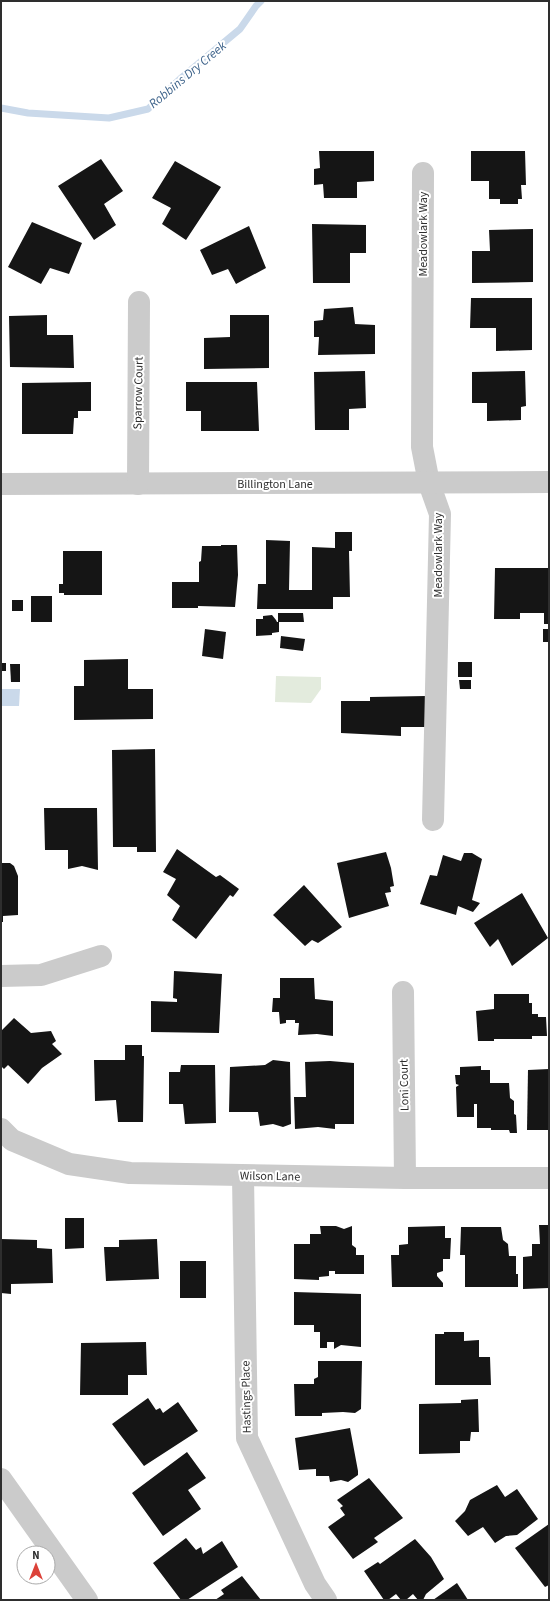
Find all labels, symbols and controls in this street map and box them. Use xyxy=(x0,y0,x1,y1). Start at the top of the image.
water label: Robbins Dry Creek xyxy=(145,36,231,113)
street label: Meadowlark Way xyxy=(415,191,432,276)
street label: Sparrow Court xyxy=(129,356,148,430)
street label: Billington Lane xyxy=(237,476,313,493)
street label: Meadowlark Way xyxy=(430,512,447,597)
street label: Loni Court xyxy=(396,1059,413,1111)
street label: Wilson Lane xyxy=(240,1167,300,1186)
street label: Hastings Place xyxy=(237,1360,256,1434)
north arrow xyxy=(16,1545,56,1585)
text: N xyxy=(32,1548,40,1563)

